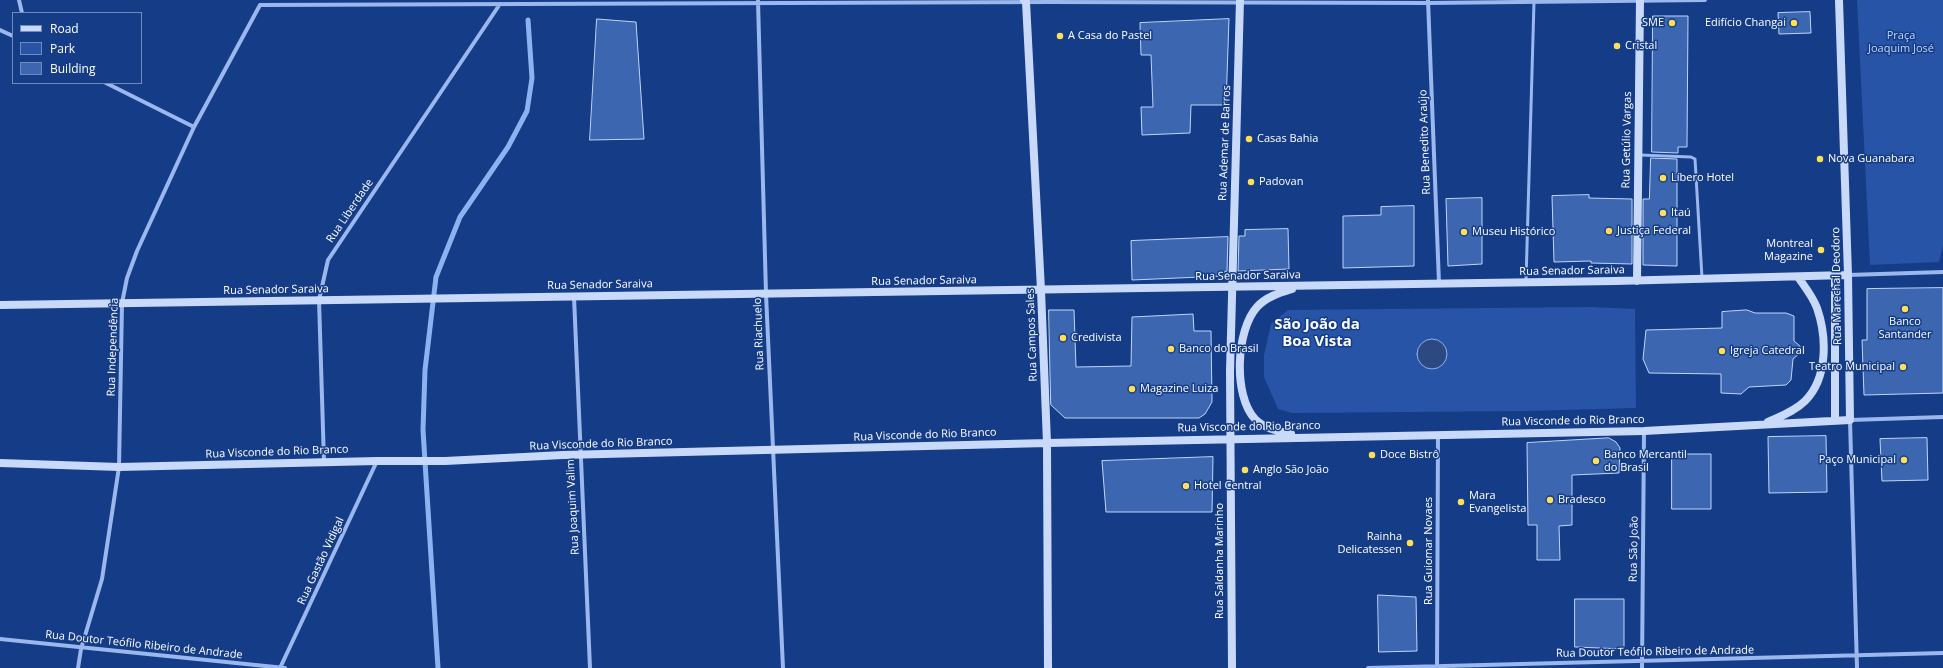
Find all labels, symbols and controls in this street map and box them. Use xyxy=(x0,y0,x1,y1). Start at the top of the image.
legend xyxy=(12,12,142,84)
place label: SME xyxy=(1642,16,1664,30)
place label: Edifício Changai xyxy=(1705,16,1786,30)
marker: SME xyxy=(1667,18,1677,28)
marker: Edifício Changai xyxy=(1789,18,1799,28)
text: Road xyxy=(50,20,79,37)
place label: A Casa do Pastel xyxy=(1068,29,1152,43)
park label: Praça Joaquim José xyxy=(1868,29,1934,55)
marker: A Casa do Pastel xyxy=(1055,31,1065,41)
place label: Cristal xyxy=(1625,39,1657,53)
text: Park xyxy=(50,40,75,57)
marker: Cristal xyxy=(1612,41,1622,51)
text: Building xyxy=(50,60,95,77)
street label: Rua Ademar de Barros xyxy=(1216,85,1234,201)
street label: Rua Benedito Araújo xyxy=(1417,89,1433,195)
street label: Rua Getúlio Vargas xyxy=(1620,91,1634,189)
place label: Casas Bahia xyxy=(1257,132,1318,146)
marker: Casas Bahia xyxy=(1244,134,1254,144)
place label: Nova Guanabara xyxy=(1828,152,1915,166)
marker: Nova Guanabara xyxy=(1815,154,1825,164)
place label: Líbero Hotel xyxy=(1671,171,1734,185)
marker: Líbero Hotel xyxy=(1658,173,1668,183)
place label: Padovan xyxy=(1259,175,1303,189)
street label: Rua Liberdade xyxy=(324,177,376,245)
marker: Padovan xyxy=(1246,177,1256,187)
place label: Itaú xyxy=(1671,206,1691,220)
marker: Itaú xyxy=(1658,208,1668,218)
place label: Justiça Federal xyxy=(1617,224,1691,238)
place label: Museu Histórico xyxy=(1472,225,1555,239)
marker: Justiça Federal xyxy=(1604,226,1614,236)
marker: Museu Histórico xyxy=(1459,227,1469,237)
street label: Rua Marechal Deodoro xyxy=(1829,227,1845,345)
place label: Montreal Magazine xyxy=(1764,237,1813,263)
marker: Montreal Magazine xyxy=(1816,245,1826,255)
street label: Rua Senador Saraiva xyxy=(1519,263,1625,279)
street label: Rua Senador Saraiva xyxy=(1195,268,1301,284)
street label: Rua Senador Saraiva xyxy=(871,273,977,289)
street label: Rua Senador Saraiva xyxy=(547,277,653,293)
street label: Rua Senador Saraiva xyxy=(223,282,329,298)
street label: Rua Campos Sales xyxy=(1024,288,1040,382)
street label: Rua Independência xyxy=(105,297,121,397)
street label: Rua Riachuelo xyxy=(751,298,767,370)
marker: Banco Santander xyxy=(1900,304,1910,314)
place label: Banco Santander xyxy=(1878,315,1932,341)
district label: São João da Boa Vista xyxy=(1274,316,1360,351)
place label: Credivista xyxy=(1071,331,1122,345)
marker: Credivista xyxy=(1058,333,1068,343)
place label: Banco do Brasil xyxy=(1179,342,1258,356)
marker: Banco do Brasil xyxy=(1166,344,1176,354)
place label: Igreja Catedral xyxy=(1730,344,1805,358)
marker: Igreja Catedral xyxy=(1717,346,1727,356)
place label: Teatro Municipal xyxy=(1809,360,1895,374)
marker: Teatro Municipal xyxy=(1898,362,1908,372)
place label: Magazine Luiza xyxy=(1140,382,1218,396)
marker: Magazine Luiza xyxy=(1127,384,1137,394)
street label: Rua Visconde do Rio Branco xyxy=(1501,413,1645,429)
street label: Rua Visconde do Rio Branco xyxy=(1177,419,1321,435)
street label: Rua Visconde do Rio Branco xyxy=(853,426,997,444)
street label: Rua Visconde do Rio Branco xyxy=(529,435,673,453)
street label: Rua Visconde do Rio Branco xyxy=(205,443,349,461)
place label: Doce Bistrô xyxy=(1380,448,1439,462)
place label: Banco Mercantil do Brasil xyxy=(1604,448,1687,474)
marker: Doce Bistrô xyxy=(1367,450,1377,460)
place label: Paço Municipal xyxy=(1819,453,1896,467)
marker: Paço Municipal xyxy=(1899,455,1909,465)
marker: Banco Mercantil do Brasil xyxy=(1591,456,1601,466)
street label: Rua Joaquim Valim xyxy=(564,459,582,555)
place label: Anglo São João xyxy=(1253,463,1329,477)
marker: Anglo São João xyxy=(1240,465,1250,475)
place label: Hotel Central xyxy=(1194,479,1262,493)
marker: Hotel Central xyxy=(1181,481,1191,491)
place label: Mara Evangelista xyxy=(1469,489,1526,515)
place label: Bradesco xyxy=(1558,493,1606,507)
marker: Bradesco xyxy=(1545,495,1555,505)
street label: Rua Guiomar Novaes xyxy=(1422,497,1436,605)
marker: Mara Evangelista xyxy=(1456,497,1466,507)
street label: Rua Saldanha Marinho xyxy=(1213,503,1227,619)
street label: Rua Gastão Vidigal xyxy=(295,515,347,607)
street label: Rua São João xyxy=(1627,516,1641,582)
place label: Rainha Delicatessen xyxy=(1337,530,1402,556)
marker: Rainha Delicatessen xyxy=(1405,538,1415,548)
street label: Rua Doutor Teófilo Ribeiro de Andrade xyxy=(45,628,243,662)
street label: Rua Doutor Teófilo Ribeiro de Andrade xyxy=(1556,644,1754,660)

